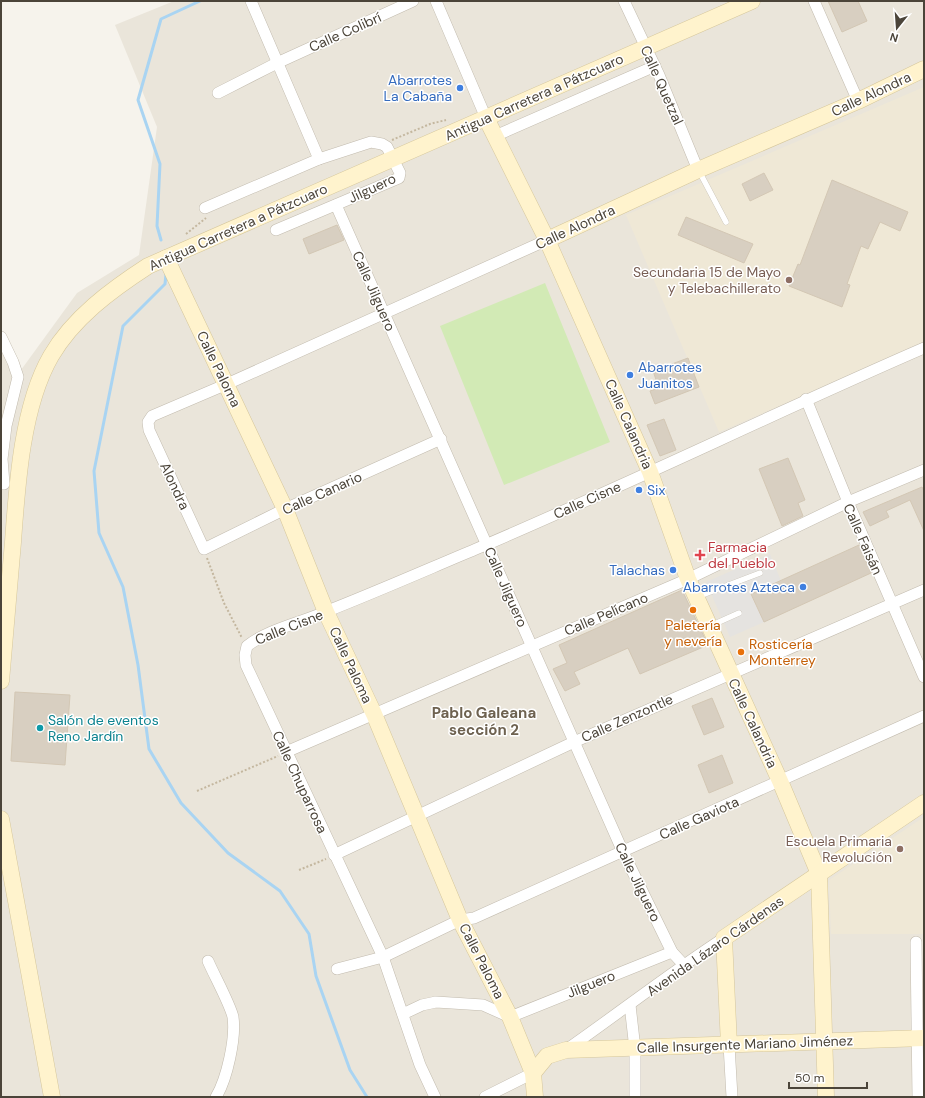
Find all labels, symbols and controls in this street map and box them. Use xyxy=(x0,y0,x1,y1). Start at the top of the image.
street label: Calle Colibrí xyxy=(306,8,385,56)
north arrow xyxy=(877,8,917,48)
text: N xyxy=(888,30,900,45)
street label: Calle Quetzal xyxy=(637,43,687,127)
street label: Antigua Carretera a Pátzcuaro xyxy=(442,49,626,145)
street label: Calle Alondra xyxy=(828,68,914,120)
place label: Abarrotes La Cabaña xyxy=(384,71,452,105)
marker: Abarrotes La Cabaña xyxy=(455,83,465,93)
street label: Jilguero xyxy=(345,169,399,207)
street label: Antigua Carretera a Pátzcuaro xyxy=(146,179,330,275)
street label: Calle Alondra xyxy=(532,201,618,253)
street label: Calle Jilguero xyxy=(348,248,400,334)
place label: Secundaria 15 de Mayo y Telebachillerato xyxy=(633,263,781,297)
marker: Secundaria 15 de Mayo y Telebachillerato xyxy=(784,275,794,285)
street label: Calle Paloma xyxy=(193,328,245,410)
place label: Abarrotes Juanitos xyxy=(638,358,702,392)
marker: Abarrotes Juanitos xyxy=(625,370,635,380)
street label: Calle Calandria xyxy=(601,376,657,472)
street label: Alondra xyxy=(156,459,194,513)
street label: Calle Canario xyxy=(279,467,365,519)
street label: Calle Cisne xyxy=(550,477,624,523)
place label: Six xyxy=(647,481,665,499)
marker: Six xyxy=(634,485,644,495)
street label: Calle Faisán xyxy=(839,501,887,577)
place label: Farmacia del Pueblo xyxy=(708,538,776,572)
street label: Calle Jilguero xyxy=(480,544,532,630)
marker: Farmacia del Pueblo xyxy=(695,550,705,560)
place label: Talachas xyxy=(609,561,665,579)
marker: Talachas xyxy=(668,565,678,575)
place label: Abarrotes Azteca xyxy=(683,578,795,596)
marker: Abarrotes Azteca xyxy=(798,582,808,592)
street label: Calle Pelícano xyxy=(561,588,651,640)
street label: Calle Cisne xyxy=(252,605,326,649)
marker: Paletería y nevería xyxy=(688,605,698,615)
place label: Paletería y nevería xyxy=(664,616,722,650)
street label: Calle Paloma xyxy=(325,624,377,706)
place label: Rosticería Monterrey xyxy=(749,635,816,669)
marker: Rosticería Monterrey xyxy=(736,647,746,657)
street label: Calle Calandria xyxy=(724,675,782,771)
street label: Calle Zenzontle xyxy=(578,690,676,746)
district label: Pablo Galeana sección 2 xyxy=(432,703,536,740)
place label: Salón de eventos Reno Jardín xyxy=(48,711,159,745)
marker: Salón de eventos Reno Jardín xyxy=(35,723,45,733)
street label: Calle Chuparrosa xyxy=(268,728,332,836)
street label: Calle Gaviota xyxy=(656,792,742,844)
place label: Escuela Primaria Revolución xyxy=(786,832,892,866)
street label: Calle Jilguero xyxy=(611,839,665,925)
marker: Escuela Primaria Revolución xyxy=(895,844,905,854)
street label: Avenida Lázaro Cárdenas xyxy=(643,892,787,1000)
street label: Calle Paloma xyxy=(455,920,509,1002)
street label: Jilguero xyxy=(564,966,618,1002)
street label: Calle Insurgente Mariano Jiménez xyxy=(637,1031,853,1057)
scale bar xyxy=(789,1064,867,1090)
text: 50 m xyxy=(795,1070,824,1086)

